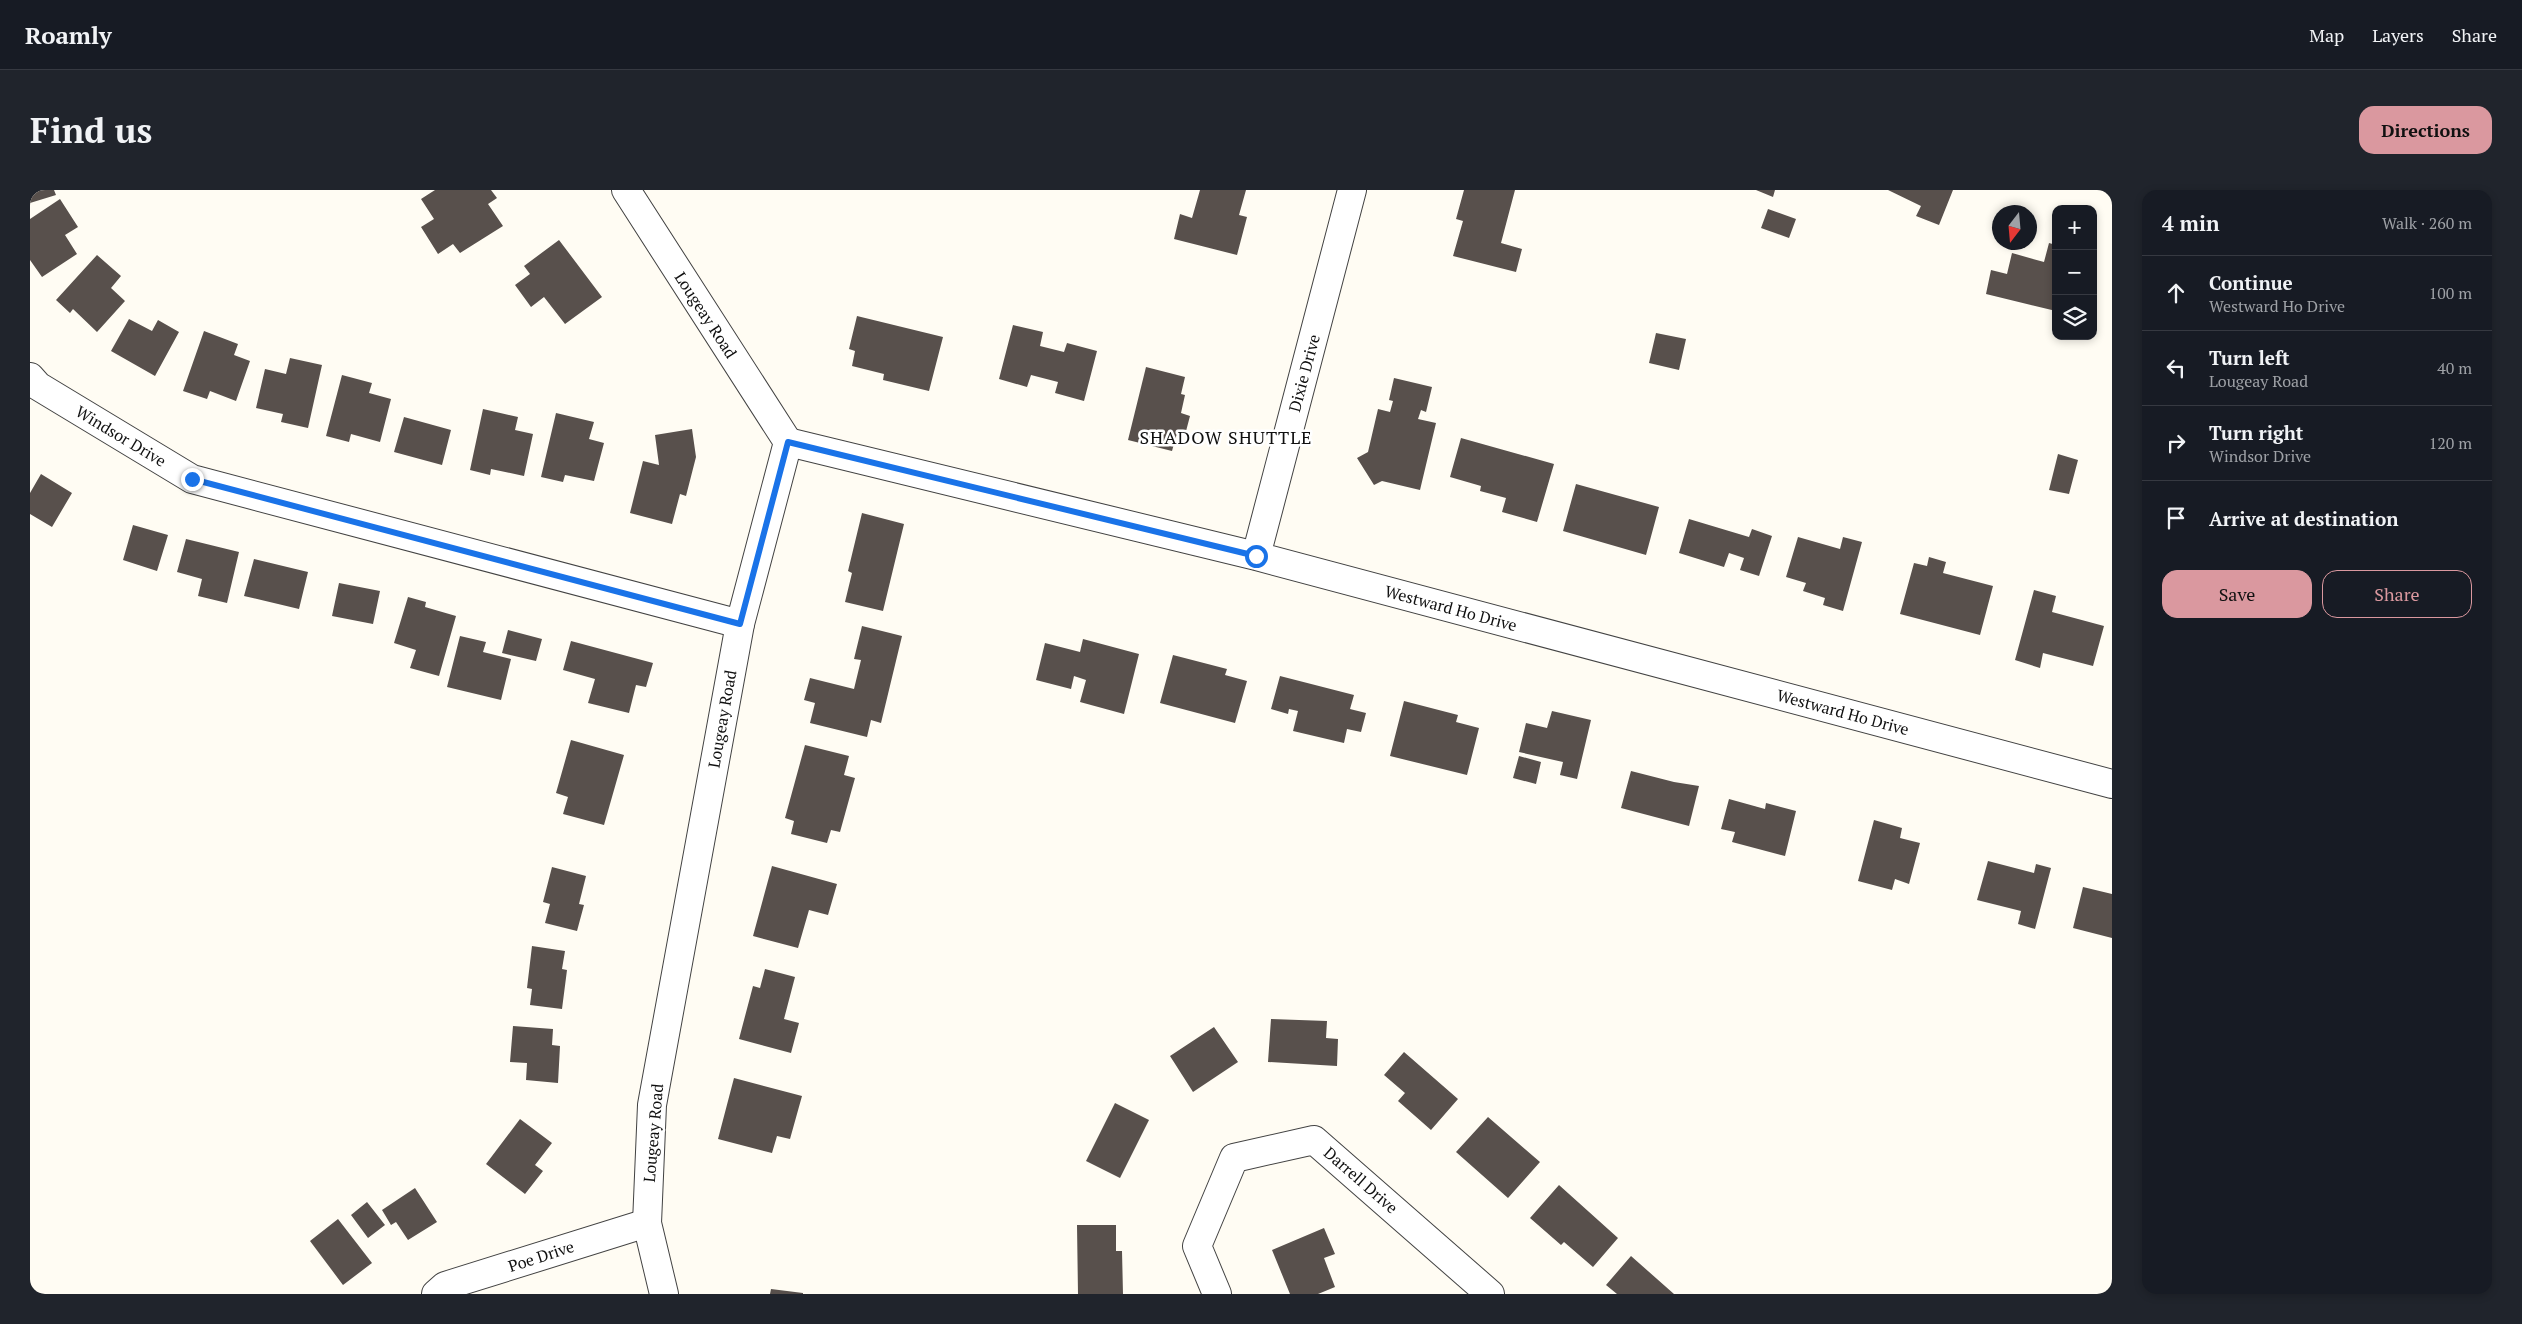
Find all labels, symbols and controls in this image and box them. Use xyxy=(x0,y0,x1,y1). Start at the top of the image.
text: Roamly xyxy=(25,19,112,51)
text: Map xyxy=(2309,23,2344,47)
text: Layers xyxy=(2372,23,2424,47)
text: Share xyxy=(2452,23,2497,47)
button: Directions xyxy=(2359,106,2492,154)
text: Find us xyxy=(30,107,152,153)
north arrow xyxy=(1992,205,2037,250)
map controls xyxy=(2052,205,2097,340)
button: + xyxy=(2052,205,2097,250)
text: 4 min xyxy=(2162,209,2219,237)
text: Walk · 260 m xyxy=(2382,212,2472,234)
button: − xyxy=(2052,250,2097,295)
street label: Lougeay Road xyxy=(670,267,742,363)
text: Continue xyxy=(2209,270,2293,295)
icon: ahead xyxy=(2162,279,2190,307)
text: 100 m xyxy=(2429,282,2472,304)
button: layers xyxy=(2052,295,2097,340)
text: Westward Ho Drive xyxy=(2209,295,2345,317)
street label: Dixie Drive xyxy=(1283,332,1325,414)
text: Turn left xyxy=(2209,345,2290,370)
icon: left xyxy=(2162,354,2190,382)
text: 40 m xyxy=(2437,357,2472,379)
text: Lougeay Road xyxy=(2209,370,2308,392)
street label: Windsor Drive xyxy=(72,400,170,472)
text: Turn right xyxy=(2209,420,2303,445)
district label: SHADOW SHUTTLE xyxy=(1139,425,1313,449)
icon: right xyxy=(2162,429,2190,457)
text: 120 m xyxy=(2429,432,2472,454)
text: Windsor Drive xyxy=(2209,445,2311,467)
route end xyxy=(181,468,204,491)
icon: arrive xyxy=(2162,504,2190,532)
text: Arrive at destination xyxy=(2209,506,2398,531)
route start xyxy=(1245,545,1268,568)
button: Save xyxy=(2162,570,2312,618)
button: Share xyxy=(2322,570,2472,618)
street label: Westward Ho Drive xyxy=(1382,580,1520,636)
street label: Lougeay Road xyxy=(703,668,741,770)
street label: Westward Ho Drive xyxy=(1774,684,1912,740)
street label: Lougeay Road xyxy=(638,1083,668,1183)
street label: Darrell Drive xyxy=(1319,1142,1403,1218)
street label: Poe Drive xyxy=(505,1235,577,1277)

